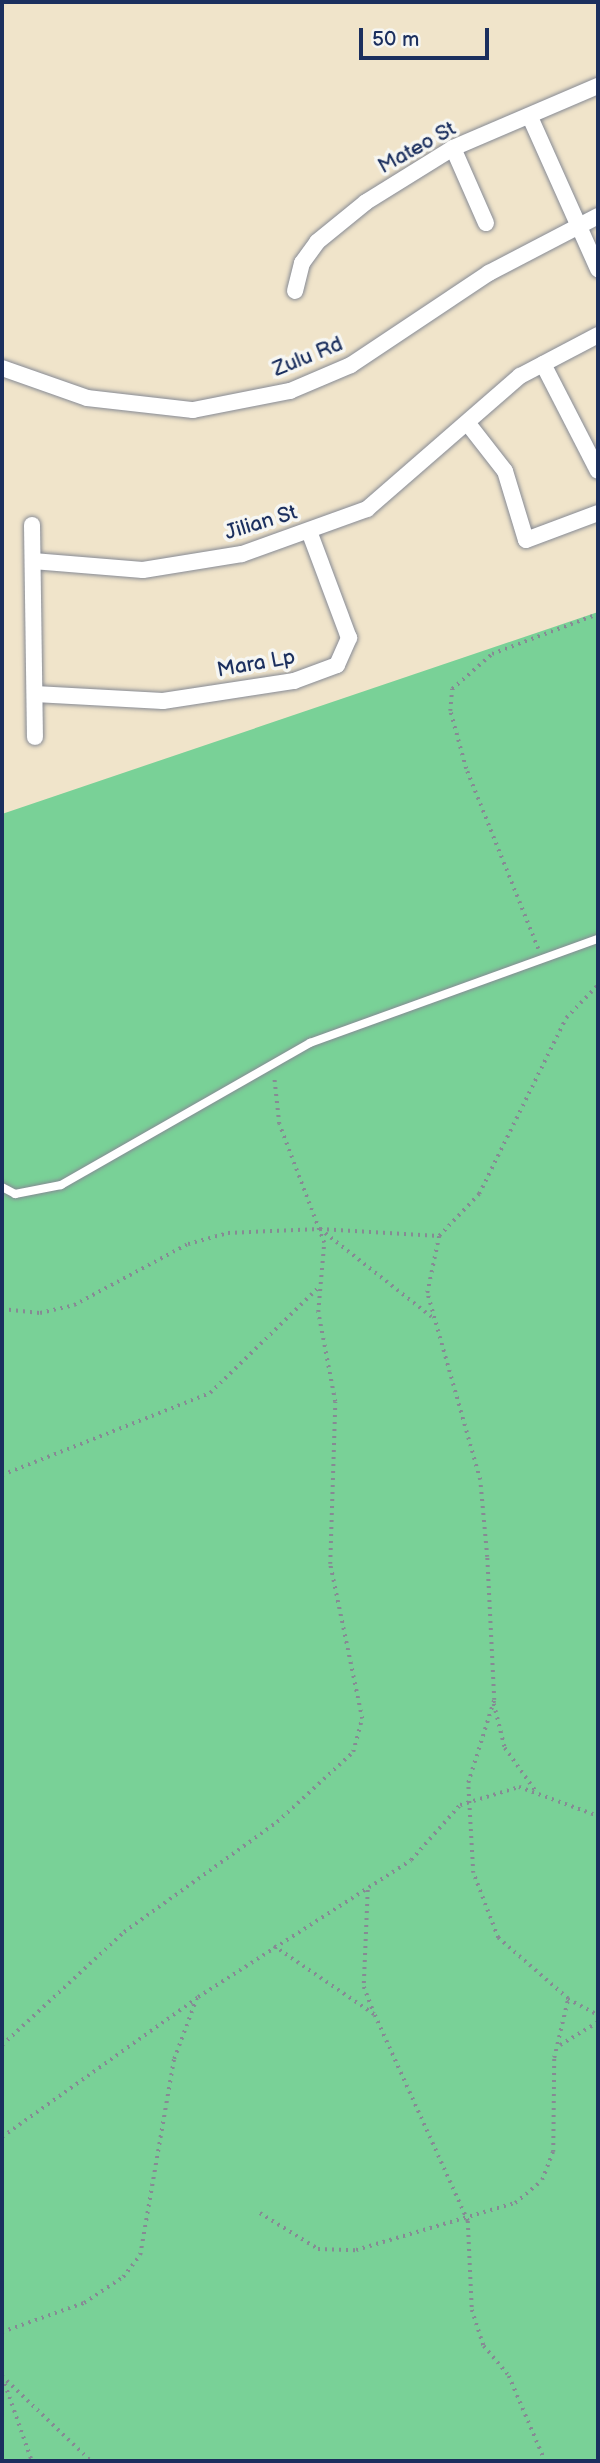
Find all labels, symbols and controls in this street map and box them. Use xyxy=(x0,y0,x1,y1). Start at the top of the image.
scale bar xyxy=(362,14,491,58)
text: 50 m xyxy=(372,27,419,52)
street label: Mateo St xyxy=(374,116,460,180)
street label: Zulu Rd xyxy=(269,332,347,382)
street label: Jilian St xyxy=(222,500,300,546)
street label: Mara Lp xyxy=(215,645,297,683)

